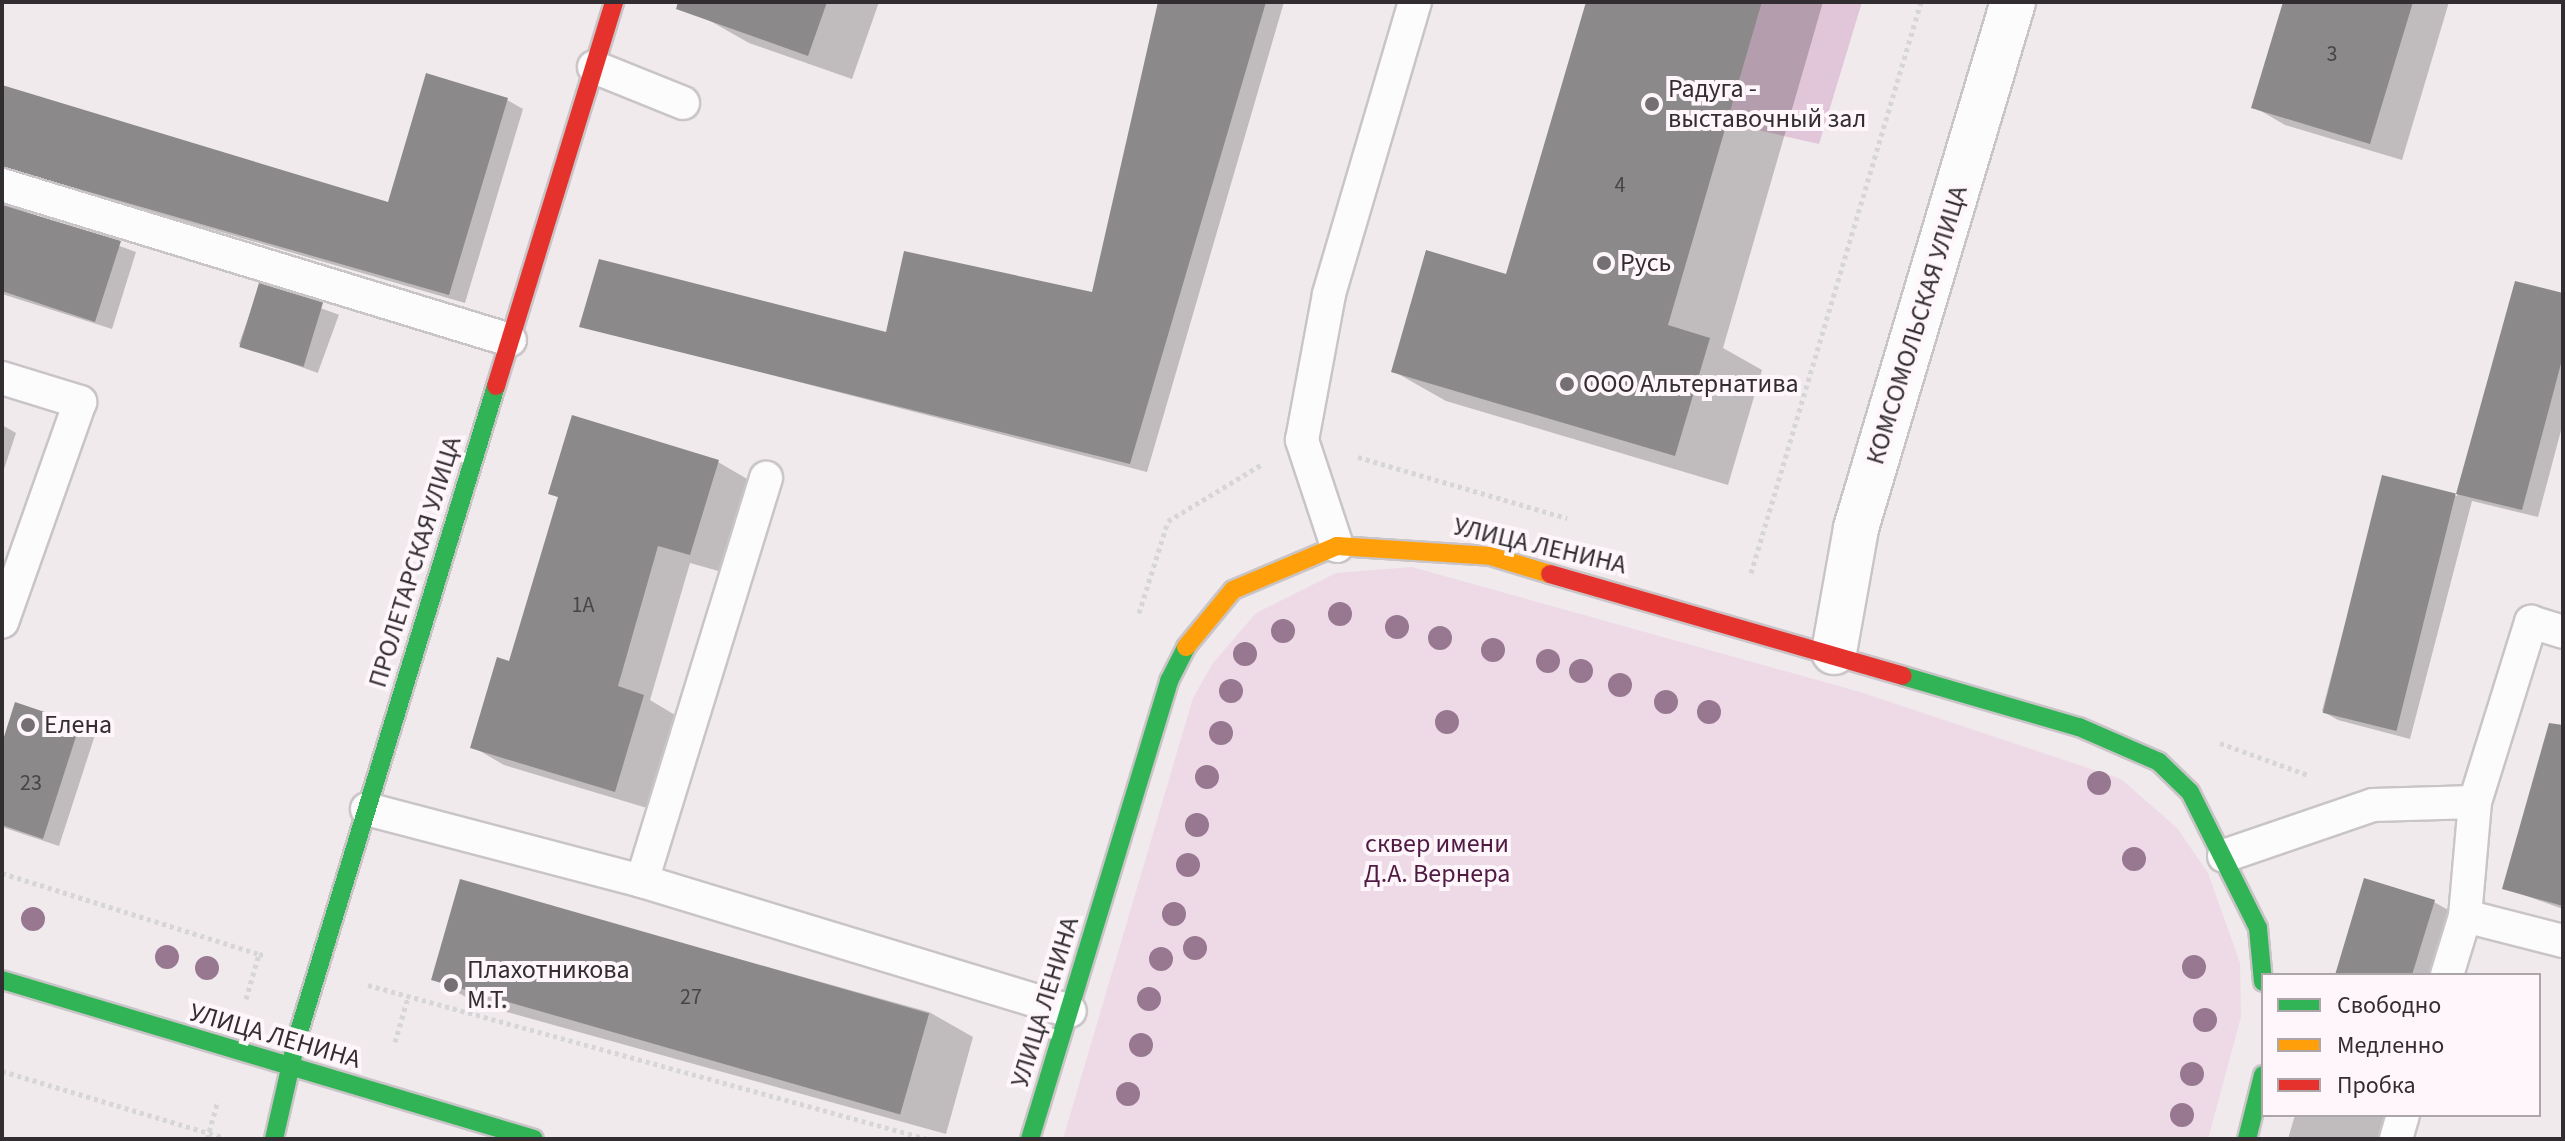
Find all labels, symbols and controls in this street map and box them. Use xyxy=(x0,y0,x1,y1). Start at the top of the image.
house number: 3 xyxy=(2327,42,2337,68)
place label: Радуга - выставочный зал xyxy=(1668,73,1866,134)
marker: Радуга - выставочный зал xyxy=(1643,95,1661,113)
house number: 4 xyxy=(1615,173,1625,199)
street label: КОМСОМОЛЬСКАЯ УЛИЦА xyxy=(1860,182,1974,468)
place label: Русь xyxy=(1620,247,1671,279)
marker: Русь xyxy=(1595,254,1613,272)
place label: ООО Альтернатива xyxy=(1583,368,1799,400)
marker: ООО Альтернатива xyxy=(1558,375,1576,393)
street label: ПРОЛЕТАРСКАЯ УЛИЦА xyxy=(362,433,468,691)
street label: УЛИЦА ЛЕНИНА xyxy=(1451,511,1629,581)
house number: 1А xyxy=(572,593,594,619)
place label: Елена xyxy=(44,709,112,741)
marker: Елена xyxy=(19,716,37,734)
house number: 23 xyxy=(20,771,42,797)
park label: сквер имени Д.А. Вернера xyxy=(1364,828,1510,890)
street label: УЛИЦА ЛЕНИНА xyxy=(1004,913,1086,1091)
place label: Плахотникова М.Т. xyxy=(467,954,630,1016)
legend xyxy=(2261,973,2541,1117)
marker: Плахотникова М.Т. xyxy=(442,976,460,994)
house number: 27 xyxy=(680,985,702,1011)
text: Свободно xyxy=(2337,988,2441,1023)
street label: УЛИЦА ЛЕНИНА xyxy=(186,997,364,1075)
text: Медленно xyxy=(2337,1028,2444,1063)
text: Пробка xyxy=(2337,1068,2416,1103)

